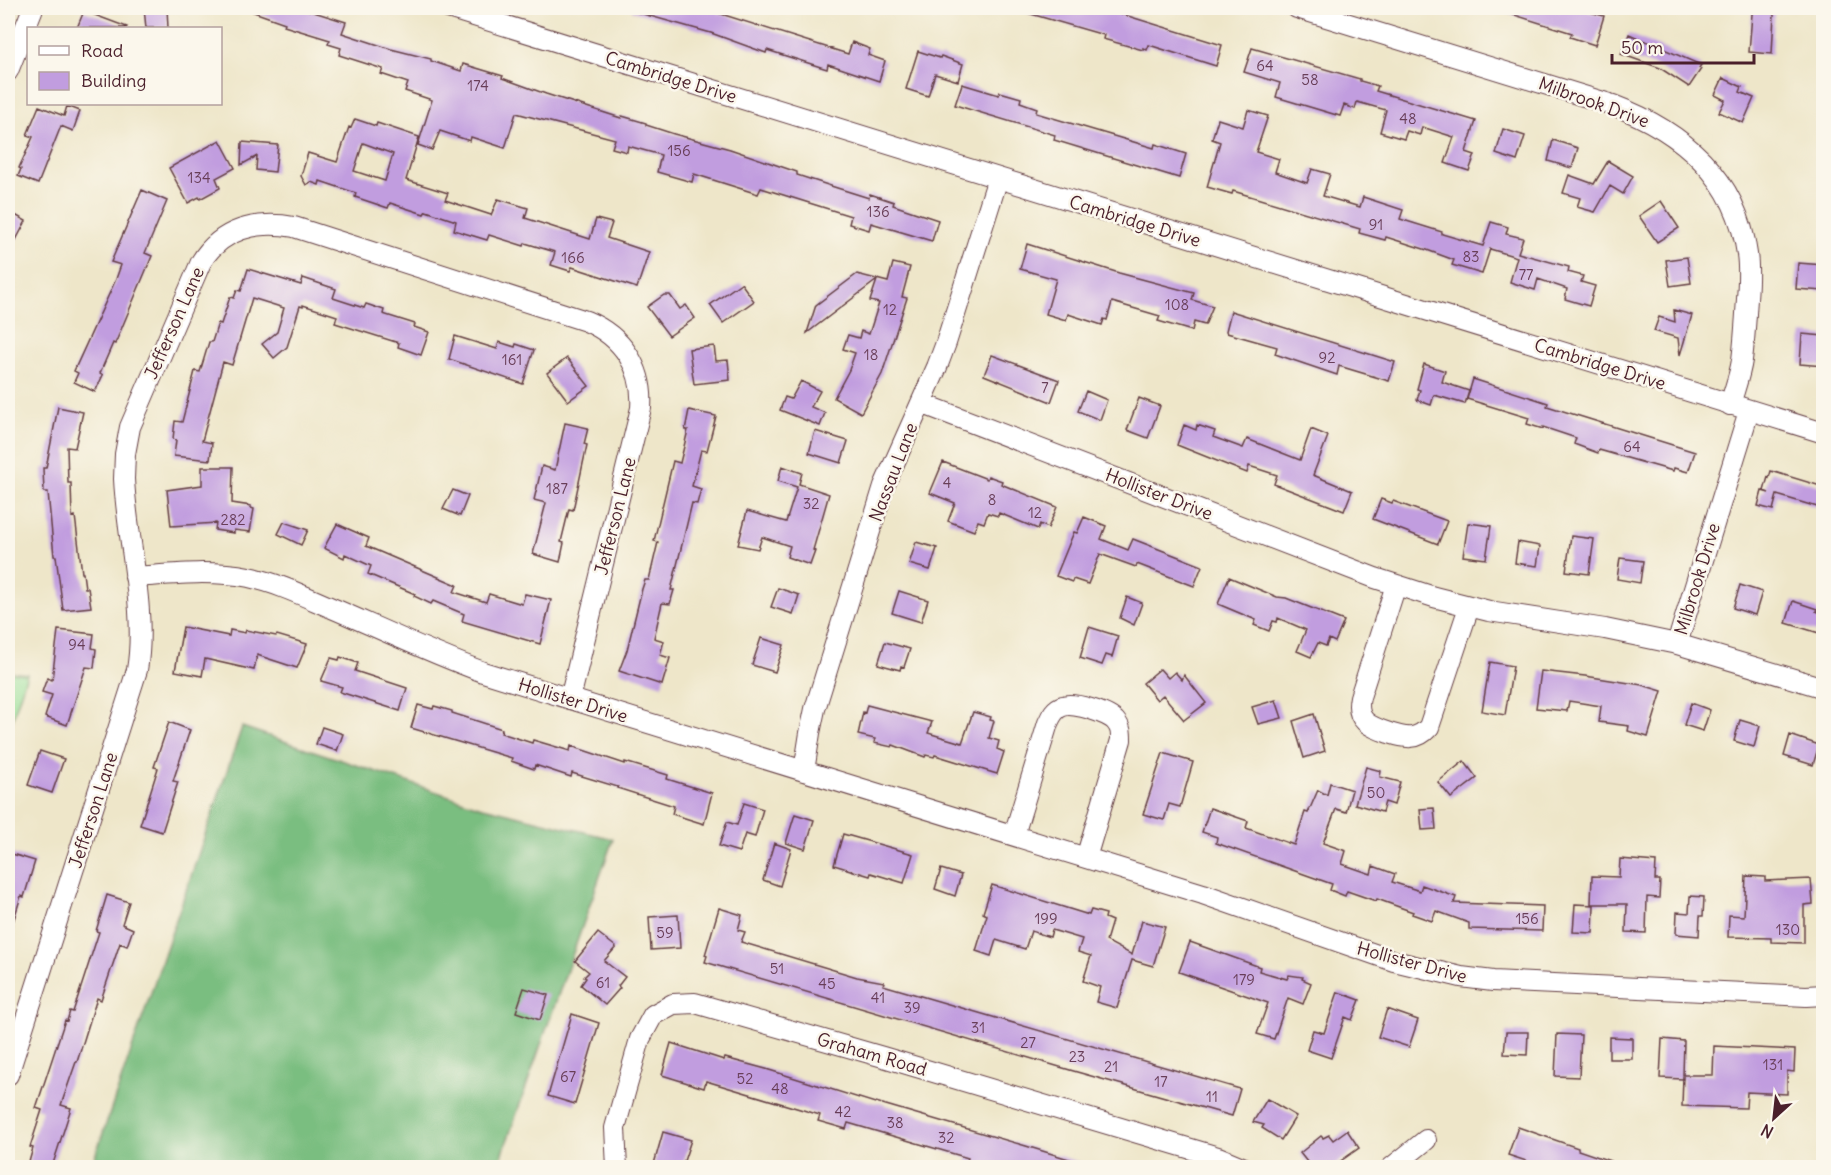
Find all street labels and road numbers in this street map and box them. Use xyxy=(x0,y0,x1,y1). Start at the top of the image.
street label: Cambridge Drive xyxy=(602,46,740,108)
street label: Milbrook Drive xyxy=(1536,71,1652,133)
street label: Cambridge Drive xyxy=(1066,190,1204,252)
street label: Jefferson Lane xyxy=(139,263,209,383)
street label: Cambridge Drive xyxy=(1531,333,1669,395)
street label: Nassau Lane xyxy=(864,419,922,525)
street label: Jefferson Lane xyxy=(589,455,641,577)
street label: Hollister Drive xyxy=(1102,463,1216,525)
street label: Milbrook Drive xyxy=(1669,520,1725,638)
street label: Hollister Drive xyxy=(516,672,630,728)
street label: Jefferson Lane xyxy=(63,749,123,871)
street label: Hollister Drive xyxy=(1354,936,1470,988)
street label: Graham Road xyxy=(814,1027,930,1081)

